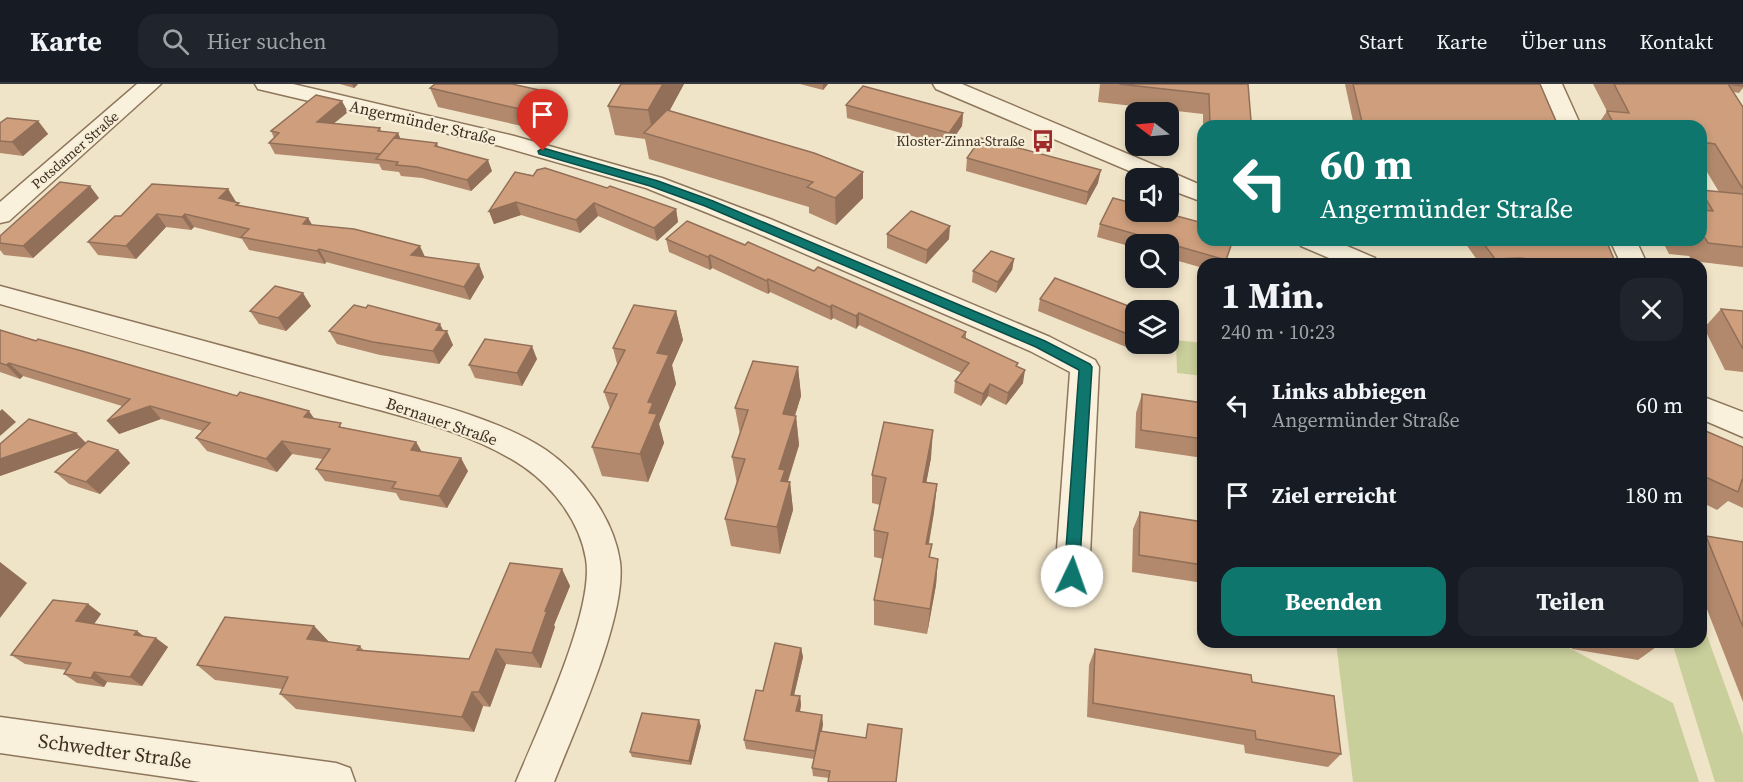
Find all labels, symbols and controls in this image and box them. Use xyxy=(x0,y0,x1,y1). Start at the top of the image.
search box xyxy=(138,14,558,68)
text: Karte xyxy=(30,22,102,60)
icon: search xyxy=(159,25,192,58)
text: Hier suchen xyxy=(207,26,327,56)
text: Start xyxy=(1359,27,1403,56)
text: Karte xyxy=(1436,27,1487,56)
text: Über uns xyxy=(1520,27,1606,56)
text: Kontakt xyxy=(1639,27,1713,56)
pin xyxy=(517,89,568,151)
street label: Angermünder Straße xyxy=(347,94,499,150)
icon: arrive xyxy=(526,98,559,131)
north arrow xyxy=(1125,102,1179,156)
map controls xyxy=(1125,102,1179,354)
street label: Potsdamer Straße xyxy=(27,106,123,194)
bus stop icon: Kloster-Zinna-Straße xyxy=(1030,128,1056,154)
place label: Kloster-Zinna-Straße xyxy=(896,131,1025,151)
text: 60 m xyxy=(1320,135,1413,193)
icon: left xyxy=(1221,144,1299,222)
button: sound xyxy=(1125,168,1179,222)
text: Angermünder Straße xyxy=(1320,190,1573,227)
button: search xyxy=(1125,234,1179,288)
text: 1 Min. xyxy=(1221,271,1325,320)
button: close xyxy=(1620,278,1683,341)
button: layers xyxy=(1125,300,1179,354)
text: 240 m · 10:23 xyxy=(1221,318,1335,346)
text: Links abbiegen xyxy=(1272,376,1427,406)
icon: left xyxy=(1221,389,1254,422)
text: 60 m xyxy=(1636,390,1683,420)
street label: Bernauer Straße xyxy=(383,392,501,450)
text: Angermünder Straße xyxy=(1272,406,1460,434)
icon: arrive xyxy=(1221,479,1254,512)
text: Ziel erreicht xyxy=(1272,480,1396,510)
text: 180 m xyxy=(1625,480,1683,510)
position arrow xyxy=(1040,544,1104,608)
button: Beenden xyxy=(1221,567,1446,636)
button: Teilen xyxy=(1458,567,1683,636)
street label: Schwedter Straße xyxy=(37,726,193,776)

